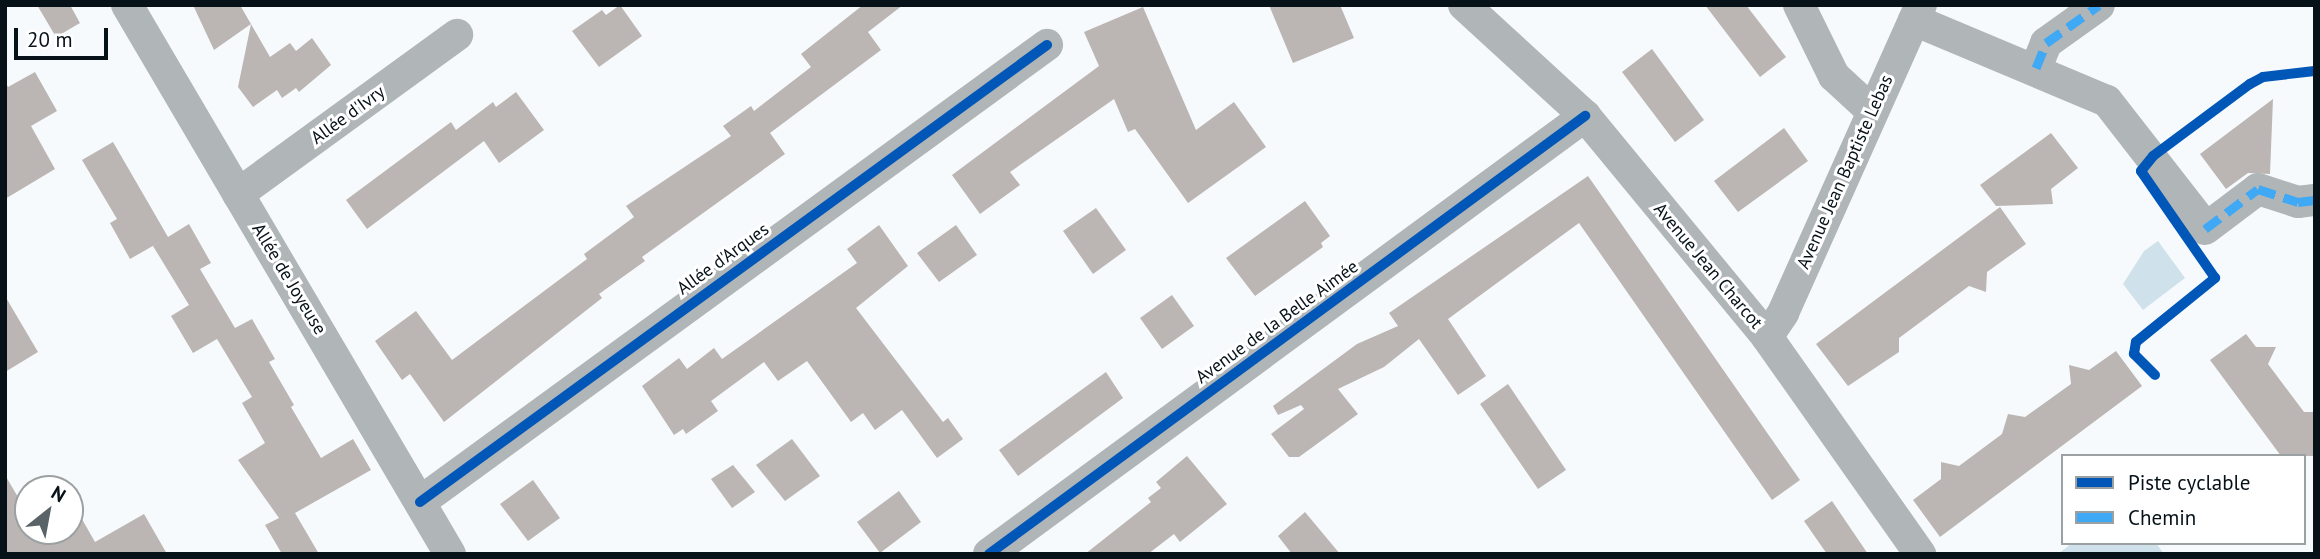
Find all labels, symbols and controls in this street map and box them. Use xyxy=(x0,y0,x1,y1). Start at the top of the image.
scale bar xyxy=(18,14,112,58)
text: 20 m xyxy=(27,26,73,53)
street label: Avenue Jean Baptiste Lebas xyxy=(1792,72,1898,272)
street label: Allée d'Ivry xyxy=(307,81,389,149)
street label: Avenue Jean Charcot xyxy=(1649,199,1767,333)
street label: Allée d'Arques xyxy=(673,218,773,300)
street label: Allée de Joyeuse xyxy=(247,219,331,339)
street label: Avenue de la Belle Aimée xyxy=(1191,256,1363,388)
legend xyxy=(2061,454,2306,545)
text: Piste cyclable xyxy=(2128,469,2250,496)
north arrow xyxy=(14,475,84,545)
text: N xyxy=(47,480,70,507)
text: Chemin xyxy=(2128,504,2196,531)

